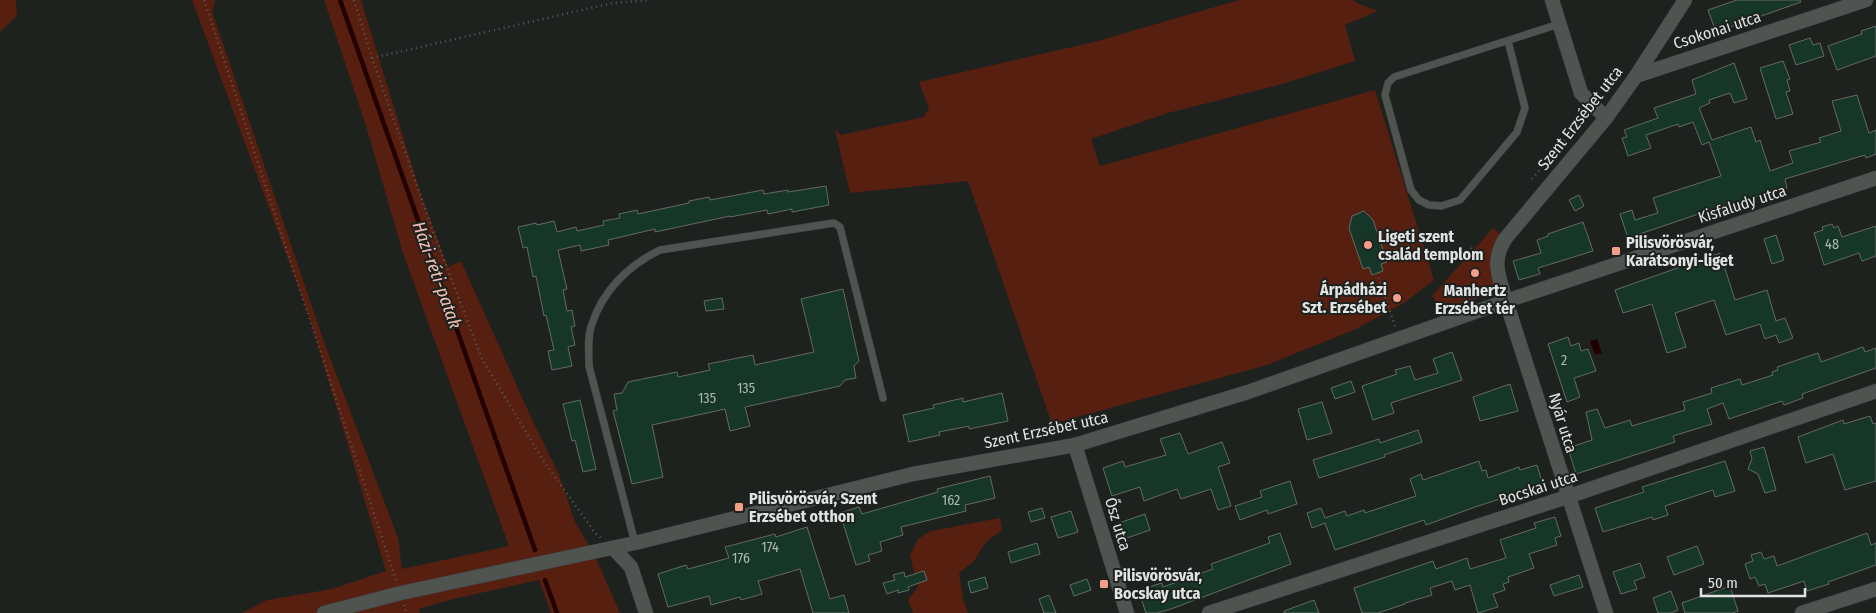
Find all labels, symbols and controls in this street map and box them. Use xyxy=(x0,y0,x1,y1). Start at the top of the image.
street label: Csokonai utca xyxy=(1671,7,1763,53)
street label: Szent Erzsébet utca xyxy=(1534,62,1626,174)
street label: Kisfaludy utca xyxy=(1696,181,1789,227)
water label: Házi-réti-patak xyxy=(407,219,467,332)
place label: Ligeti szent család templom xyxy=(1378,227,1483,264)
place label: Pilisvörösvár, Karátsonyi-liget xyxy=(1626,233,1734,270)
house number: 48 xyxy=(1825,236,1839,253)
marker: Ligeti szent család templom xyxy=(1362,239,1374,251)
marker: Pilisvörösvár, Karátsonyi-liget xyxy=(1610,245,1622,257)
marker: Manhertz Erzsébet tér xyxy=(1469,267,1481,279)
place label: Árpádházi Szt. Erzsébet xyxy=(1302,279,1387,317)
place label: Manhertz Erzsébet tér xyxy=(1435,281,1515,318)
marker: Árpádházi Szt. Erzsébet xyxy=(1391,292,1403,304)
house number: 2 xyxy=(1561,352,1567,369)
house number: 135 xyxy=(737,380,755,397)
house number: 135 xyxy=(698,390,716,407)
street label: Nyár utca xyxy=(1545,391,1581,455)
street label: Szent Erzsébet utca xyxy=(982,408,1110,452)
street label: Bocskai utca xyxy=(1496,466,1580,510)
place label: Pilisvörösvár, Szent Erzsébet otthon xyxy=(749,489,878,526)
house number: 162 xyxy=(942,492,960,509)
street label: Ősz utca xyxy=(1101,495,1136,553)
marker: Pilisvörösvár, Szent Erzsébet otthon xyxy=(733,501,745,513)
house number: 174 xyxy=(761,539,779,556)
house number: 176 xyxy=(732,550,750,567)
place label: Pilisvörösvár, Bocskay utca xyxy=(1114,566,1203,603)
scale bar xyxy=(1701,566,1805,598)
text: 50 m xyxy=(1708,574,1738,592)
marker: Pilisvörösvár, Bocskay utca xyxy=(1098,578,1110,590)

